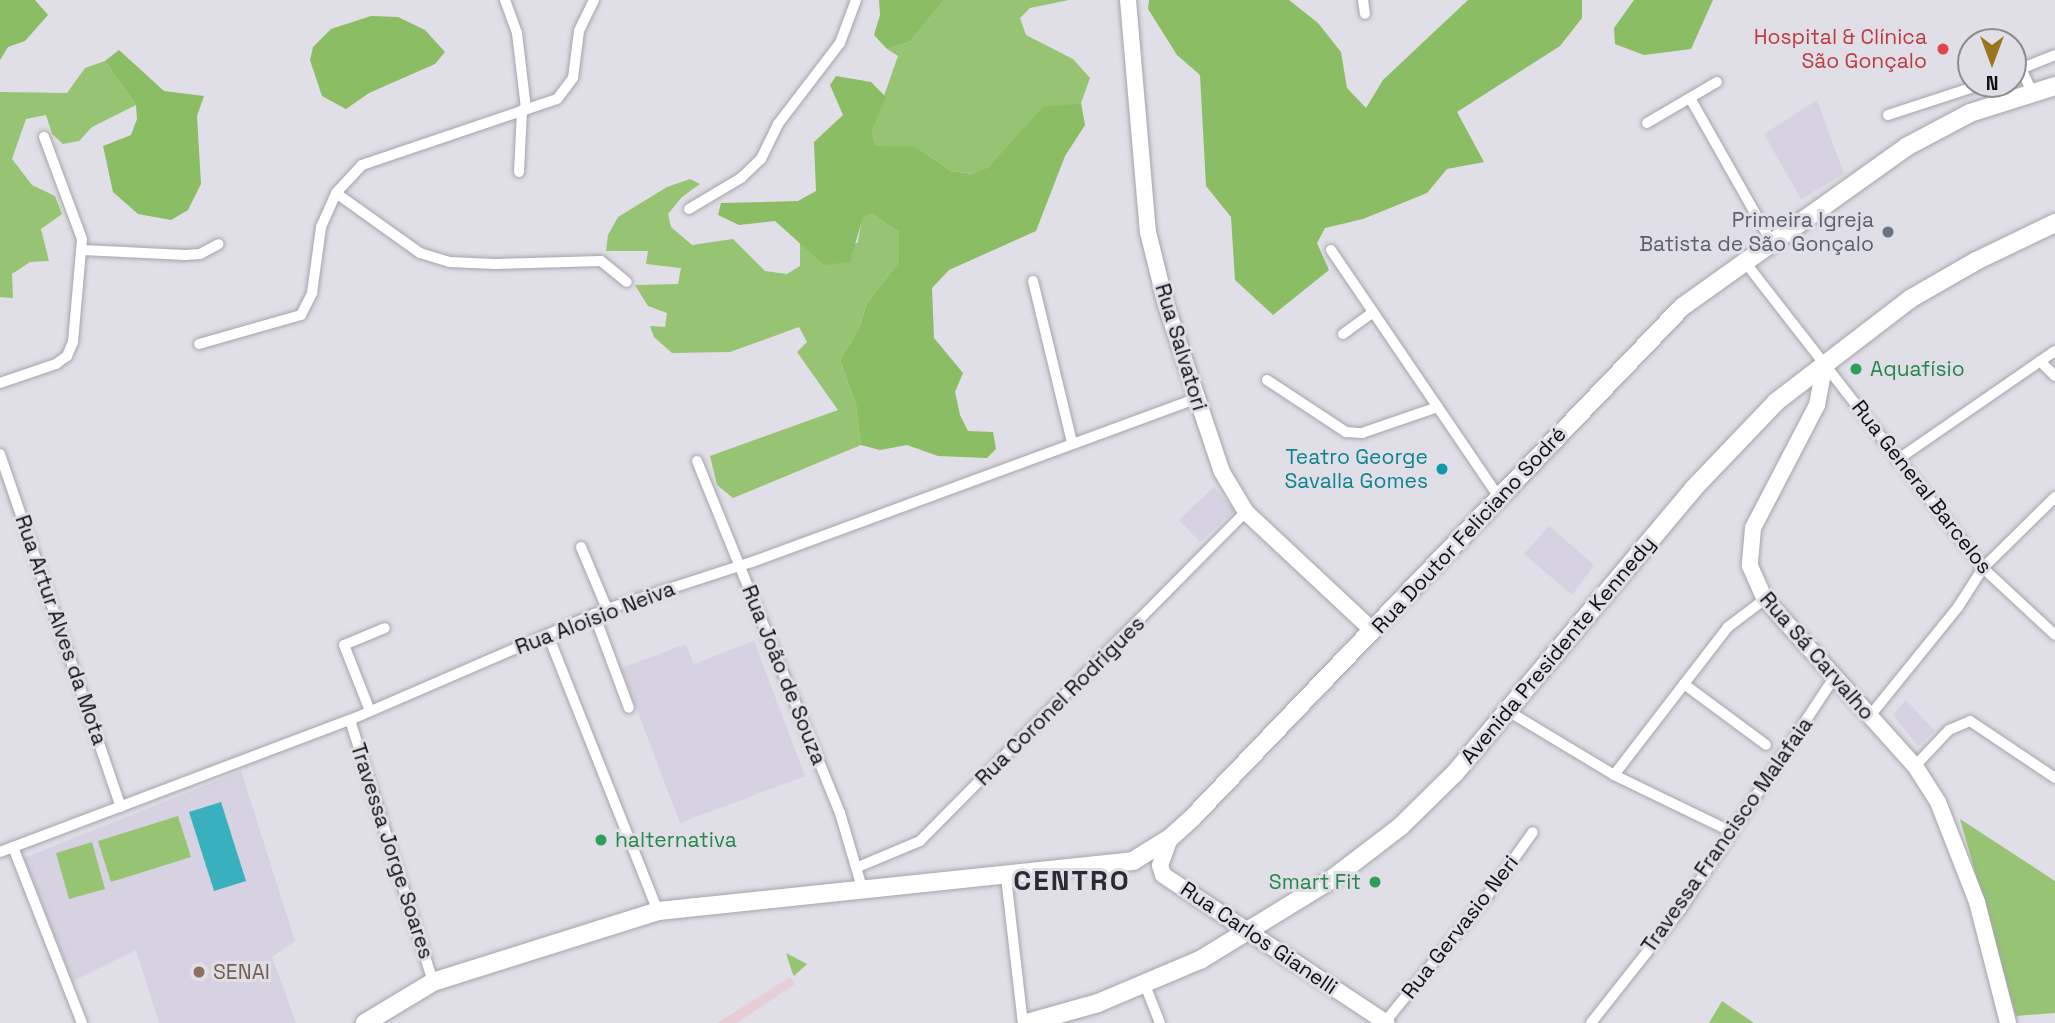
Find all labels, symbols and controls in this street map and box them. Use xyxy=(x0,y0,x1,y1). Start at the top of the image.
place label: Hospital & Clínica São Gonçalo xyxy=(1754,24,1927,74)
north arrow xyxy=(1957,28,2027,98)
marker: Hospital & Clínica São Gonçalo xyxy=(1933,39,1953,59)
text: N xyxy=(1986,70,1998,95)
place label: Primeira Igreja Batista de São Gonçalo xyxy=(1639,207,1874,257)
marker: Primeira Igreja Batista de São Gonçalo xyxy=(1880,224,1896,240)
street label: Rua Salvatori xyxy=(1150,280,1212,414)
place label: Aquafísio xyxy=(1870,356,1965,382)
marker: Aquafísio xyxy=(1848,361,1864,377)
street label: Rua General Barcelos xyxy=(1846,395,1998,579)
street label: Rua Doutor Feliciano Sodré xyxy=(1367,422,1571,638)
place label: Teatro George Savalla Gomes xyxy=(1284,444,1428,494)
marker: Teatro George Savalla Gomes xyxy=(1434,461,1450,477)
street label: Rua Artur Alves da Mota xyxy=(10,511,112,749)
street label: Avenida Presidente Kennedy xyxy=(1455,531,1661,769)
street label: Rua Aloisio Neiva xyxy=(511,576,679,660)
street label: Rua João de Souza xyxy=(736,581,832,769)
street label: Rua Sá Carvalho xyxy=(1755,587,1879,725)
street label: Rua Coronel Rodrigues xyxy=(970,611,1150,791)
street label: Travessa Francisco Malafaia xyxy=(1636,713,1818,957)
street label: Travessa Jorge Soares xyxy=(345,740,439,962)
place label: halternativa xyxy=(615,827,737,853)
marker: halternativa xyxy=(593,832,609,848)
street label: Rua Gervasio Neri xyxy=(1396,850,1524,1004)
district label: CENTRO xyxy=(1014,863,1130,897)
place label: Smart Fit xyxy=(1269,869,1361,895)
marker: Smart Fit xyxy=(1367,874,1383,890)
street label: Rua Carlos Gianelli xyxy=(1176,876,1342,1000)
place label: SENAI xyxy=(213,959,270,985)
marker: SENAI xyxy=(191,964,207,980)

